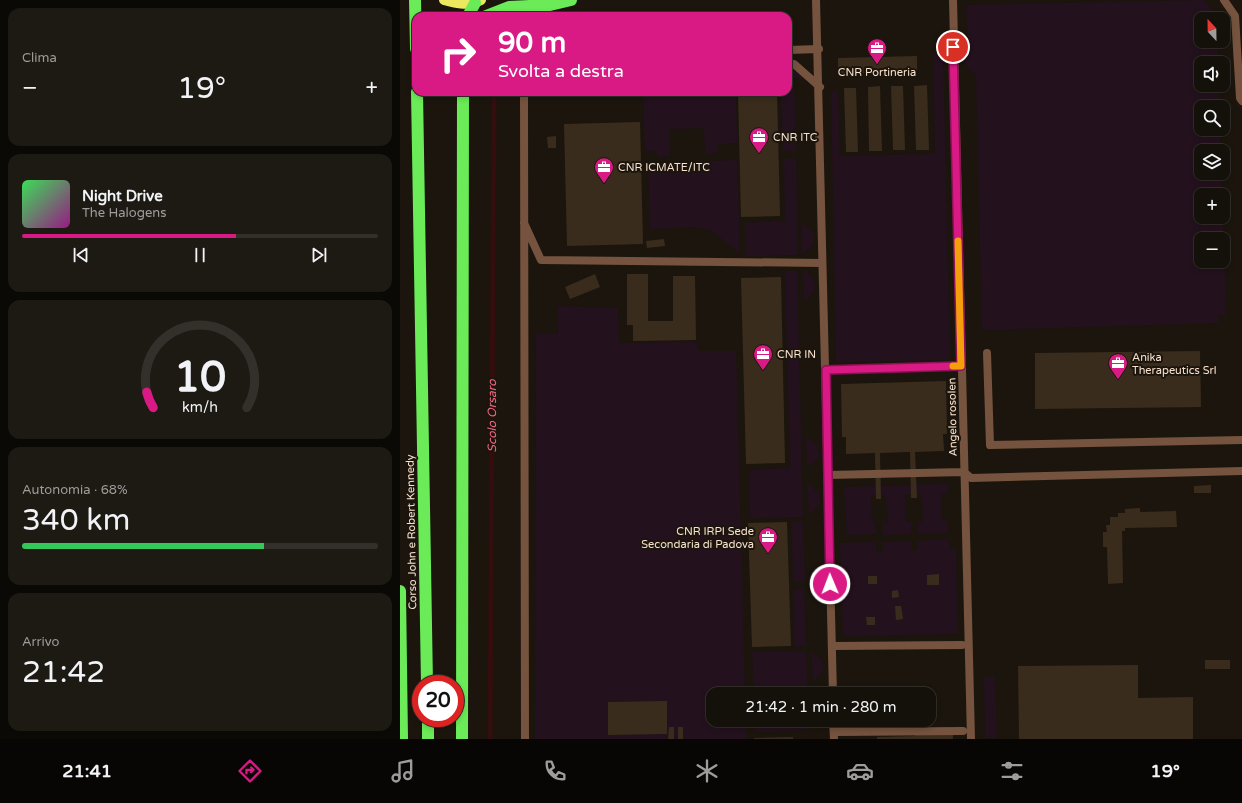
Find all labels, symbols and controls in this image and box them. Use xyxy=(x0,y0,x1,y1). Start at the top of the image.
north arrow xyxy=(1194,12,1230,48)
map controls xyxy=(1194,12,1230,268)
text: 90 m xyxy=(498,26,566,60)
icon: right xyxy=(432,28,484,80)
pin xyxy=(936,30,970,64)
icon: arrive xyxy=(942,36,964,58)
office icon: CNR Portineria xyxy=(866,37,888,65)
text: Clima xyxy=(22,50,57,66)
button: sound xyxy=(1194,56,1230,92)
text: Svolta a destra xyxy=(498,60,624,82)
place label: CNR Portineria xyxy=(838,66,916,79)
text: 19° xyxy=(177,70,226,107)
text: − xyxy=(22,75,38,101)
text: + xyxy=(366,75,378,101)
button: search xyxy=(1194,100,1230,136)
office icon: CNR ITC xyxy=(748,126,770,154)
place label: CNR ITC xyxy=(773,131,818,144)
button: layers xyxy=(1194,144,1230,180)
office icon: CNR ICMATE/ITC xyxy=(593,156,615,184)
place label: CNR ICMATE/ITC xyxy=(618,161,710,174)
text: Night Drive xyxy=(82,187,163,205)
button: + xyxy=(1194,188,1230,224)
text: The Halogens xyxy=(82,205,166,221)
button: − xyxy=(1194,232,1230,268)
icon: previous xyxy=(70,244,92,266)
icon: pause xyxy=(189,244,211,266)
icon: next xyxy=(308,244,330,266)
office icon: CNR IN xyxy=(752,343,774,371)
place label: CNR IN xyxy=(777,348,816,361)
place label: Anika Therapeutics Srl xyxy=(1132,351,1216,377)
text: 10 xyxy=(174,352,226,402)
office icon: Anika Therapeutics Srl xyxy=(1107,352,1129,380)
street label: Angelo rosolen xyxy=(945,378,960,456)
water label: Scolo Orsaro xyxy=(485,379,499,452)
text: km/h xyxy=(182,398,218,415)
street label: Corso John e Robert Kennedy xyxy=(404,454,419,610)
text: Autonomia · 68% xyxy=(22,482,128,498)
text: 340 km xyxy=(22,502,130,539)
place label: CNR IRPI Sede Secondaria di Padova xyxy=(641,525,754,551)
office icon: CNR IRPI Sede Secondaria di Padova xyxy=(757,526,779,554)
position arrow xyxy=(809,563,851,605)
text: Arrivo xyxy=(22,634,60,650)
text: 21:42 xyxy=(22,654,105,691)
speed limit sign: 20 xyxy=(412,675,464,727)
text: 21:42 · 1 min · 280 m xyxy=(746,698,896,716)
icon: directions xyxy=(236,757,264,785)
icon: music xyxy=(389,757,417,785)
icon: phone xyxy=(541,757,569,785)
icon: climate xyxy=(693,757,721,785)
icon: car xyxy=(846,757,874,785)
icon: filters xyxy=(998,757,1026,785)
text: 21:41 xyxy=(62,760,112,782)
text: 19° xyxy=(1150,760,1180,782)

